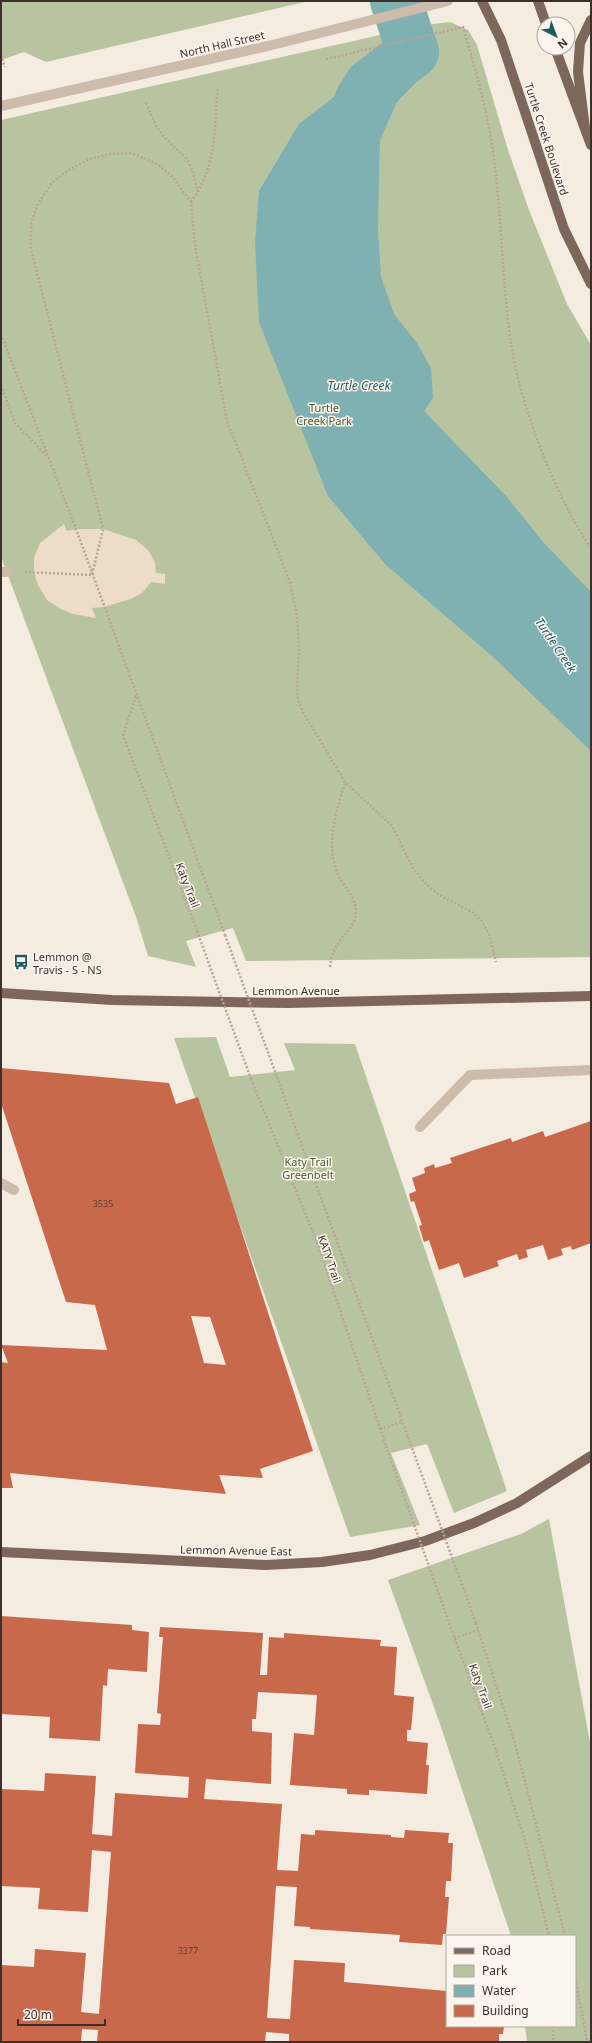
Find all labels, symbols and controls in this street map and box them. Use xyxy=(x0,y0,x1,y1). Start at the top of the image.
north arrow xyxy=(536,16,576,56)
street label: North Hall Street xyxy=(178,27,266,61)
text: N xyxy=(555,35,571,52)
street label: Turtle Creek Boulevard xyxy=(522,81,572,197)
water label: Turtle Creek xyxy=(328,377,391,394)
park label: Turtle Creek Park xyxy=(296,400,352,428)
water label: Turtle Creek xyxy=(531,614,581,677)
street label: Katy Trail xyxy=(173,860,203,910)
place label: Lemmon @ Travis - S - NS xyxy=(33,949,102,977)
bus stop icon: Lemmon @ Travis - S - NS xyxy=(12,953,30,971)
street label: Lemmon Avenue xyxy=(252,983,340,998)
park label: Katy Trail Greenbelt xyxy=(282,1154,334,1182)
house number: 3535 xyxy=(93,1197,113,1210)
street label: KATY Trail xyxy=(315,1233,345,1285)
street label: Lemmon Avenue East xyxy=(180,1542,292,1558)
street label: Katy Trail xyxy=(466,1661,496,1711)
legend xyxy=(446,1935,576,2027)
text: Road xyxy=(482,1942,511,1959)
house number: 3377 xyxy=(178,1944,198,1957)
text: Park xyxy=(482,1962,508,1979)
text: Water xyxy=(482,1982,516,1999)
scale bar xyxy=(18,2001,105,2027)
text: Building xyxy=(482,2002,529,2019)
text: 20 m xyxy=(24,2006,52,2023)

